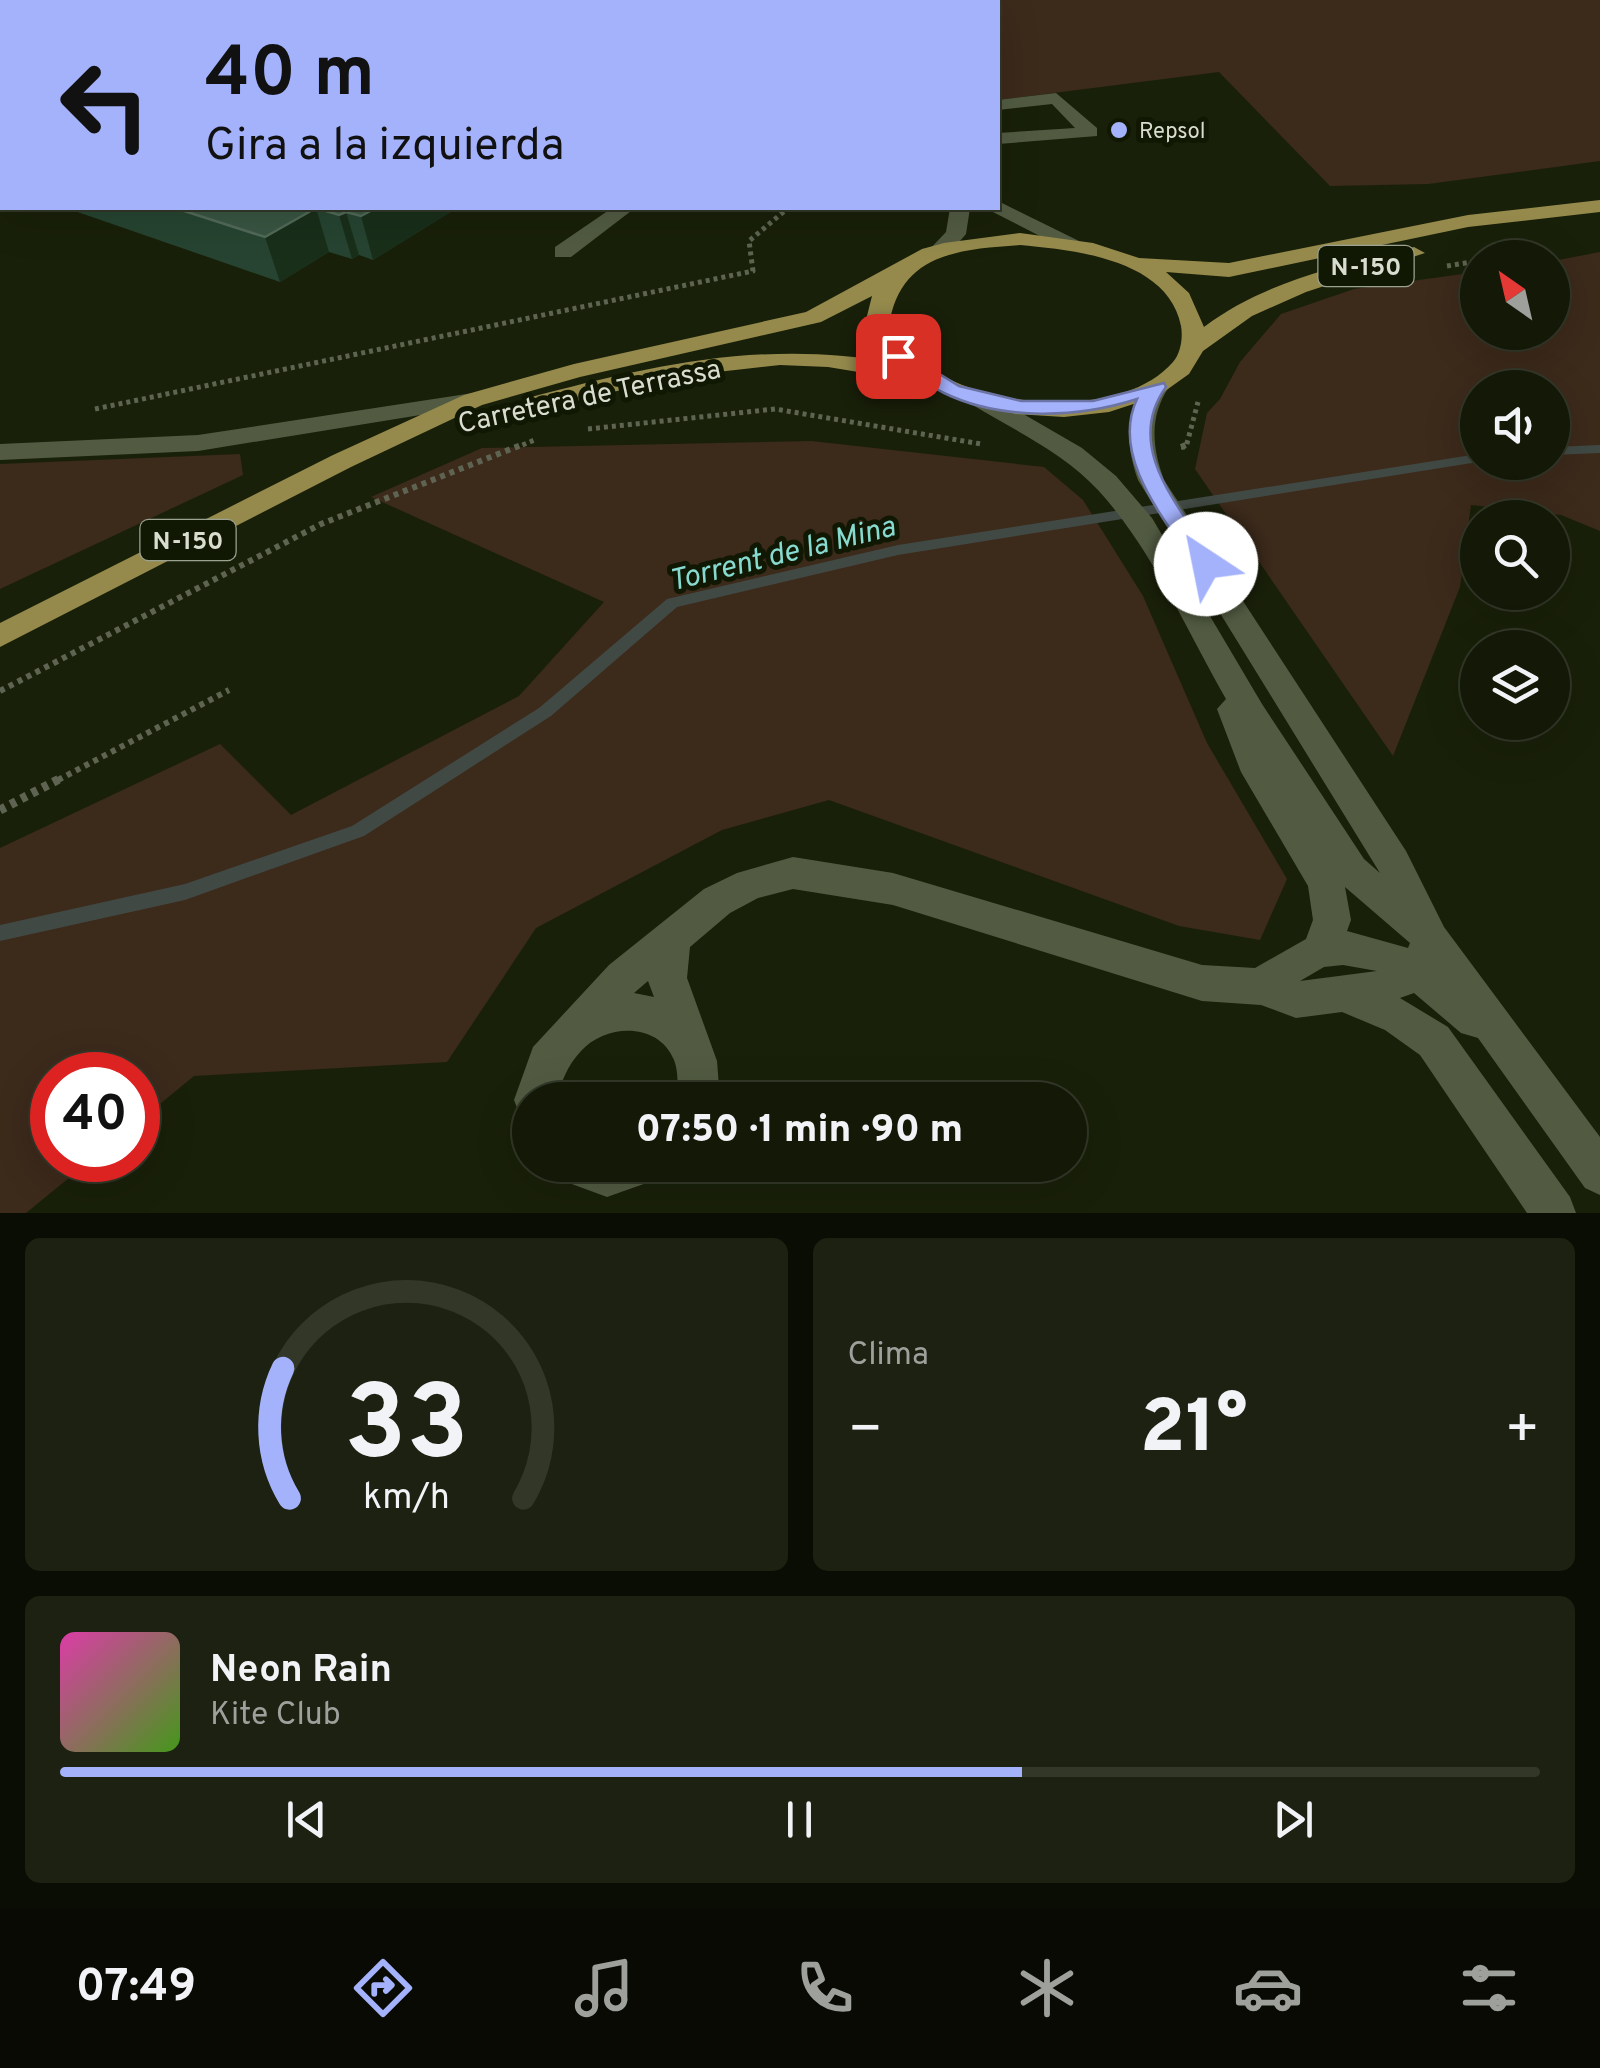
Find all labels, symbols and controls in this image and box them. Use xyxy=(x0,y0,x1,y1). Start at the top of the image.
text: 40 m xyxy=(205,32,375,121)
icon: left xyxy=(40,40,170,170)
text: Gira a la izquierda xyxy=(205,119,564,176)
marker: Repsol xyxy=(1108,119,1130,141)
place label: Repsol xyxy=(1139,119,1205,146)
north arrow xyxy=(1460,240,1570,350)
map controls xyxy=(1460,240,1570,740)
road number: N-150 xyxy=(1318,246,1414,286)
pin xyxy=(856,314,941,399)
icon: arrive xyxy=(871,329,926,384)
street label: Carretera de Terrassa xyxy=(455,352,725,443)
button: sound xyxy=(1460,370,1570,480)
button: search xyxy=(1460,500,1570,610)
water label: Torrent de la Mina xyxy=(666,509,900,601)
position arrow xyxy=(1154,512,1258,616)
road number: N-150 xyxy=(140,520,236,560)
button: layers xyxy=(1460,630,1570,740)
speed limit sign: 40 xyxy=(30,1052,160,1182)
text: 07:50 · 1 min · 90 m xyxy=(636,1107,963,1156)
text: Clima xyxy=(848,1336,929,1376)
text: 33 xyxy=(344,1364,469,1496)
text: 21° xyxy=(1140,1384,1248,1479)
text: − xyxy=(848,1397,883,1467)
text: + xyxy=(1505,1397,1540,1467)
text: km/h xyxy=(363,1476,450,1522)
text: Neon Rain xyxy=(210,1647,392,1696)
text: Kite Club xyxy=(210,1696,341,1736)
icon: previous xyxy=(279,1792,334,1847)
icon: pause xyxy=(772,1792,827,1847)
icon: next xyxy=(1266,1792,1321,1847)
icon: directions xyxy=(348,1953,418,2023)
icon: music xyxy=(569,1953,639,2023)
icon: phone xyxy=(790,1953,860,2023)
icon: climate xyxy=(1012,1953,1082,2023)
icon: car xyxy=(1233,1953,1303,2023)
icon: filters xyxy=(1454,1953,1524,2023)
text: 07:49 xyxy=(76,1960,196,2017)

